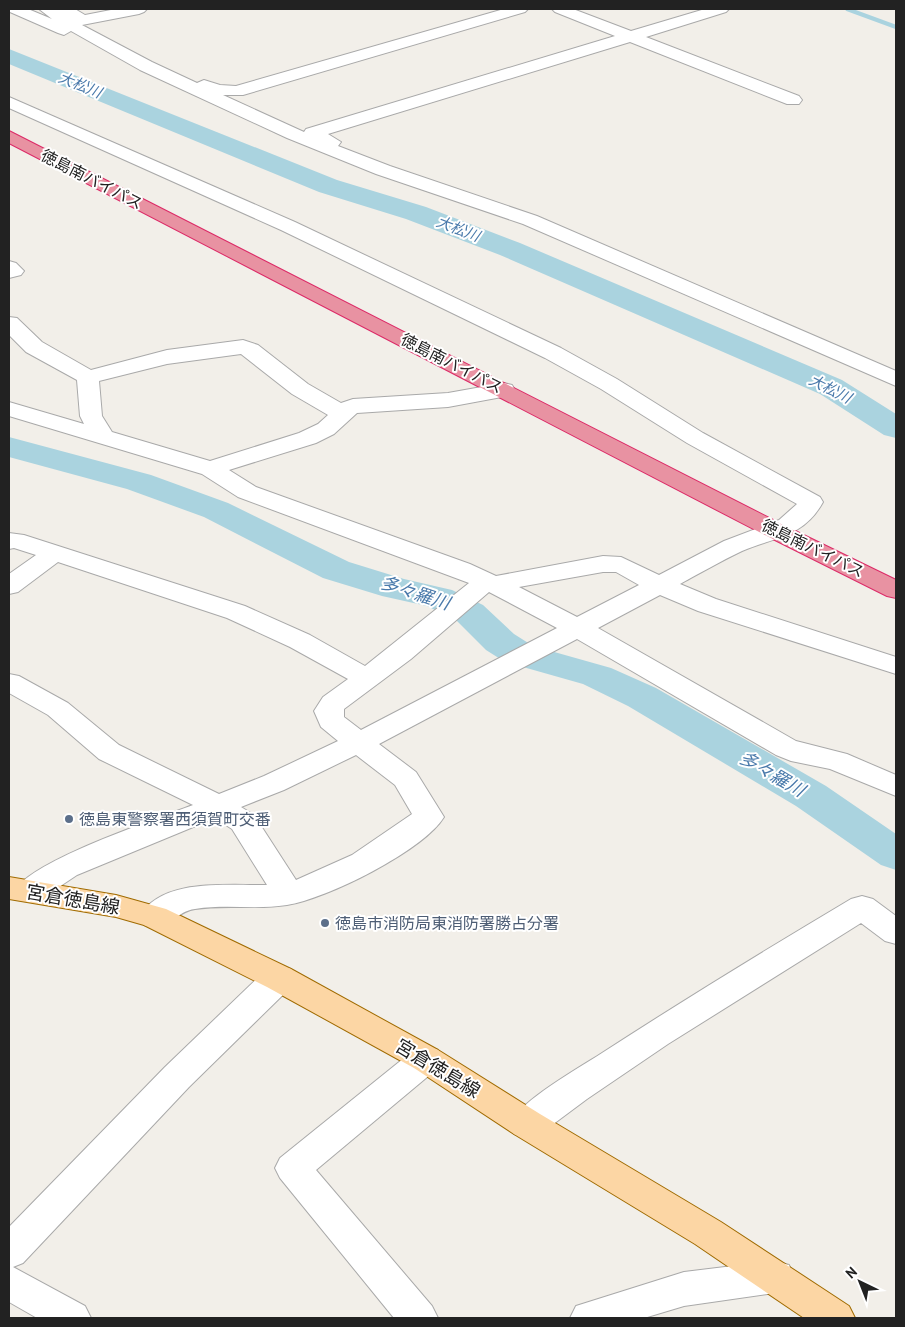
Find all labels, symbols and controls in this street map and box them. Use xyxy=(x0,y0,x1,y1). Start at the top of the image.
water label: 大松川 xyxy=(56,67,106,103)
street label: 徳島南バイパス xyxy=(38,145,146,213)
water label: 大松川 xyxy=(434,212,484,246)
street label: 徳島南バイパス xyxy=(398,329,506,397)
water label: 大松川 xyxy=(806,370,856,408)
street label: 徳島南バイパス xyxy=(758,515,868,581)
water label: 多々羅川 xyxy=(377,570,455,615)
water label: 多々羅川 xyxy=(735,746,811,803)
place label: 徳島東警察署西須賀町交番 xyxy=(79,809,271,829)
marker: 徳島東警察署西須賀町交番 xyxy=(63,813,75,825)
street label: 宮倉徳島線 xyxy=(24,879,122,919)
place label: 徳島市消防局東消防署勝占分署 xyxy=(335,913,559,933)
marker: 徳島市消防局東消防署勝占分署 xyxy=(319,917,331,929)
street label: 宮倉徳島線 xyxy=(391,1033,485,1103)
north arrow xyxy=(835,1257,885,1307)
text: N xyxy=(842,1263,861,1282)

